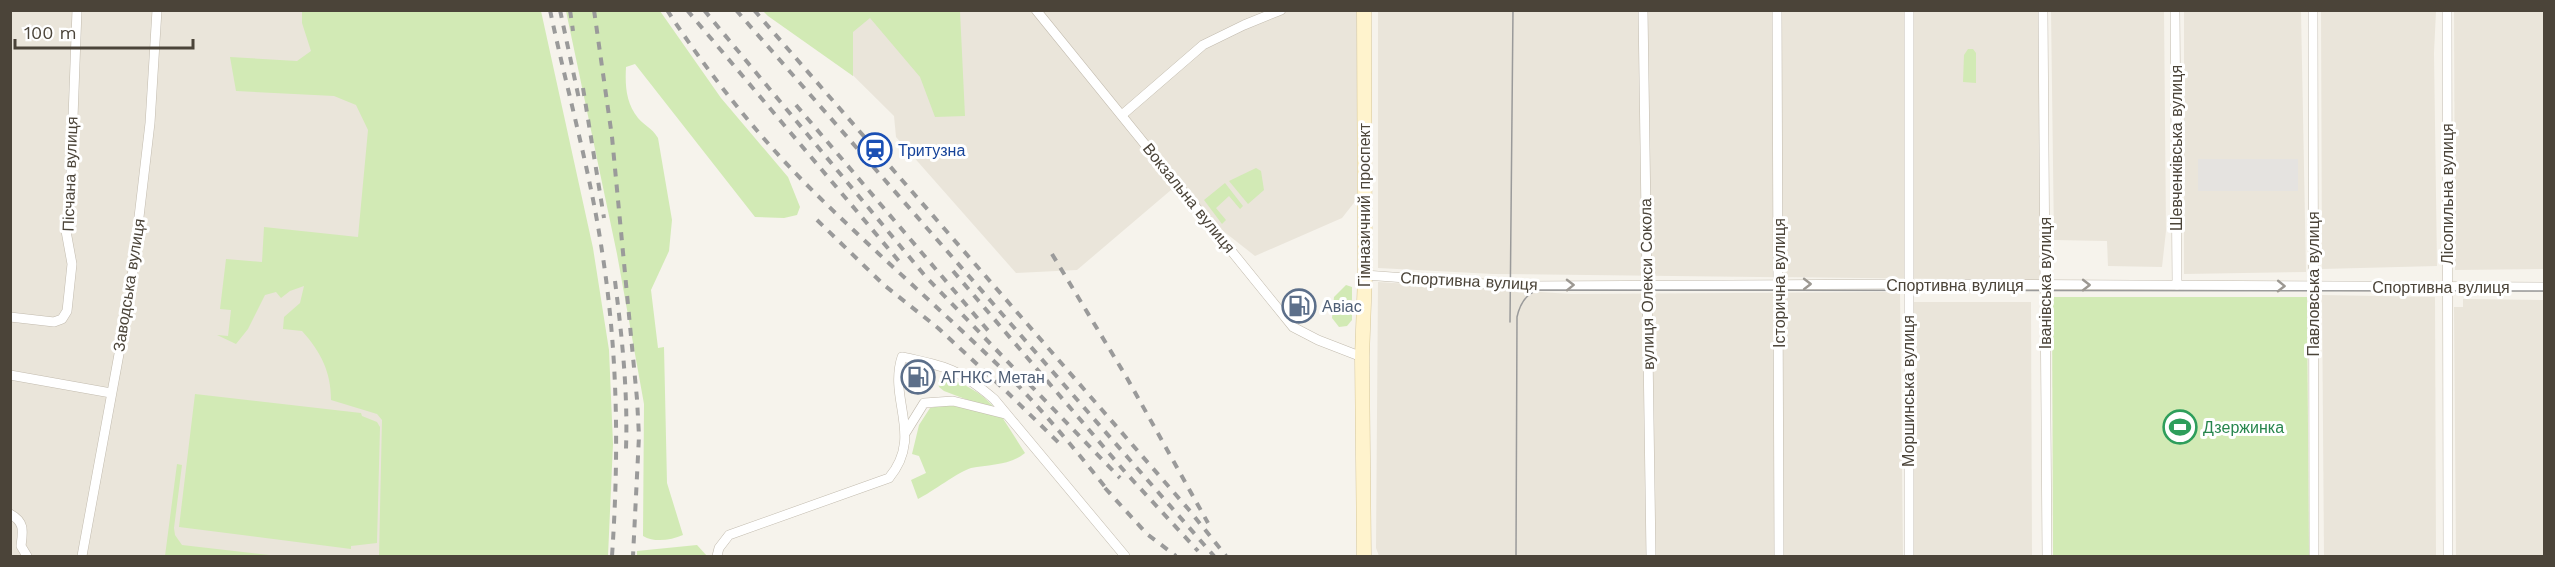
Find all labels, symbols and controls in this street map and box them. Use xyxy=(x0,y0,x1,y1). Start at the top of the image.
scale bar xyxy=(15,12,194,50)
text: 100 m xyxy=(24,22,77,43)
street label: Шевченківська вулиця xyxy=(2167,65,2186,231)
street label: Пісчана вулиця xyxy=(58,116,82,232)
street label: Гімназичний проспект xyxy=(1355,122,1374,287)
street label: Лісопильна вулиця xyxy=(2438,123,2457,265)
station icon: Тритузна xyxy=(857,132,893,168)
street label: Вокзальна вулиця xyxy=(1139,139,1239,257)
place label: Тритузна xyxy=(898,141,965,160)
street label: вулиця Олекси Сокола xyxy=(1636,198,1658,370)
street label: Павловська вулиця xyxy=(2304,211,2323,357)
street label: Заводська вулиця xyxy=(109,217,149,353)
street label: Іванівська вулиця xyxy=(2036,217,2055,349)
street label: Історична вулиця xyxy=(1770,218,1789,348)
street label: Спортивна вулиця xyxy=(1400,268,1538,294)
street label: Спортивна вулиця xyxy=(1886,276,2024,295)
one-way arrow xyxy=(1803,278,1812,290)
street label: Спортивна вулиця xyxy=(2372,278,2510,297)
one-way arrow xyxy=(1566,279,1575,291)
one-way arrow xyxy=(2082,279,2091,291)
one-way arrow xyxy=(2277,280,2286,292)
fuel station icon: Авіас xyxy=(1281,288,1317,324)
place label: Авіас xyxy=(1322,297,1362,316)
street label: Моршинська вулиця xyxy=(1899,315,1918,467)
fuel station icon: АГНКС Метан xyxy=(900,359,936,395)
place label: АГНКС Метан xyxy=(941,368,1045,387)
sports icon: Дзержинка xyxy=(2162,409,2198,445)
place label: Дзержинка xyxy=(2203,418,2284,437)

